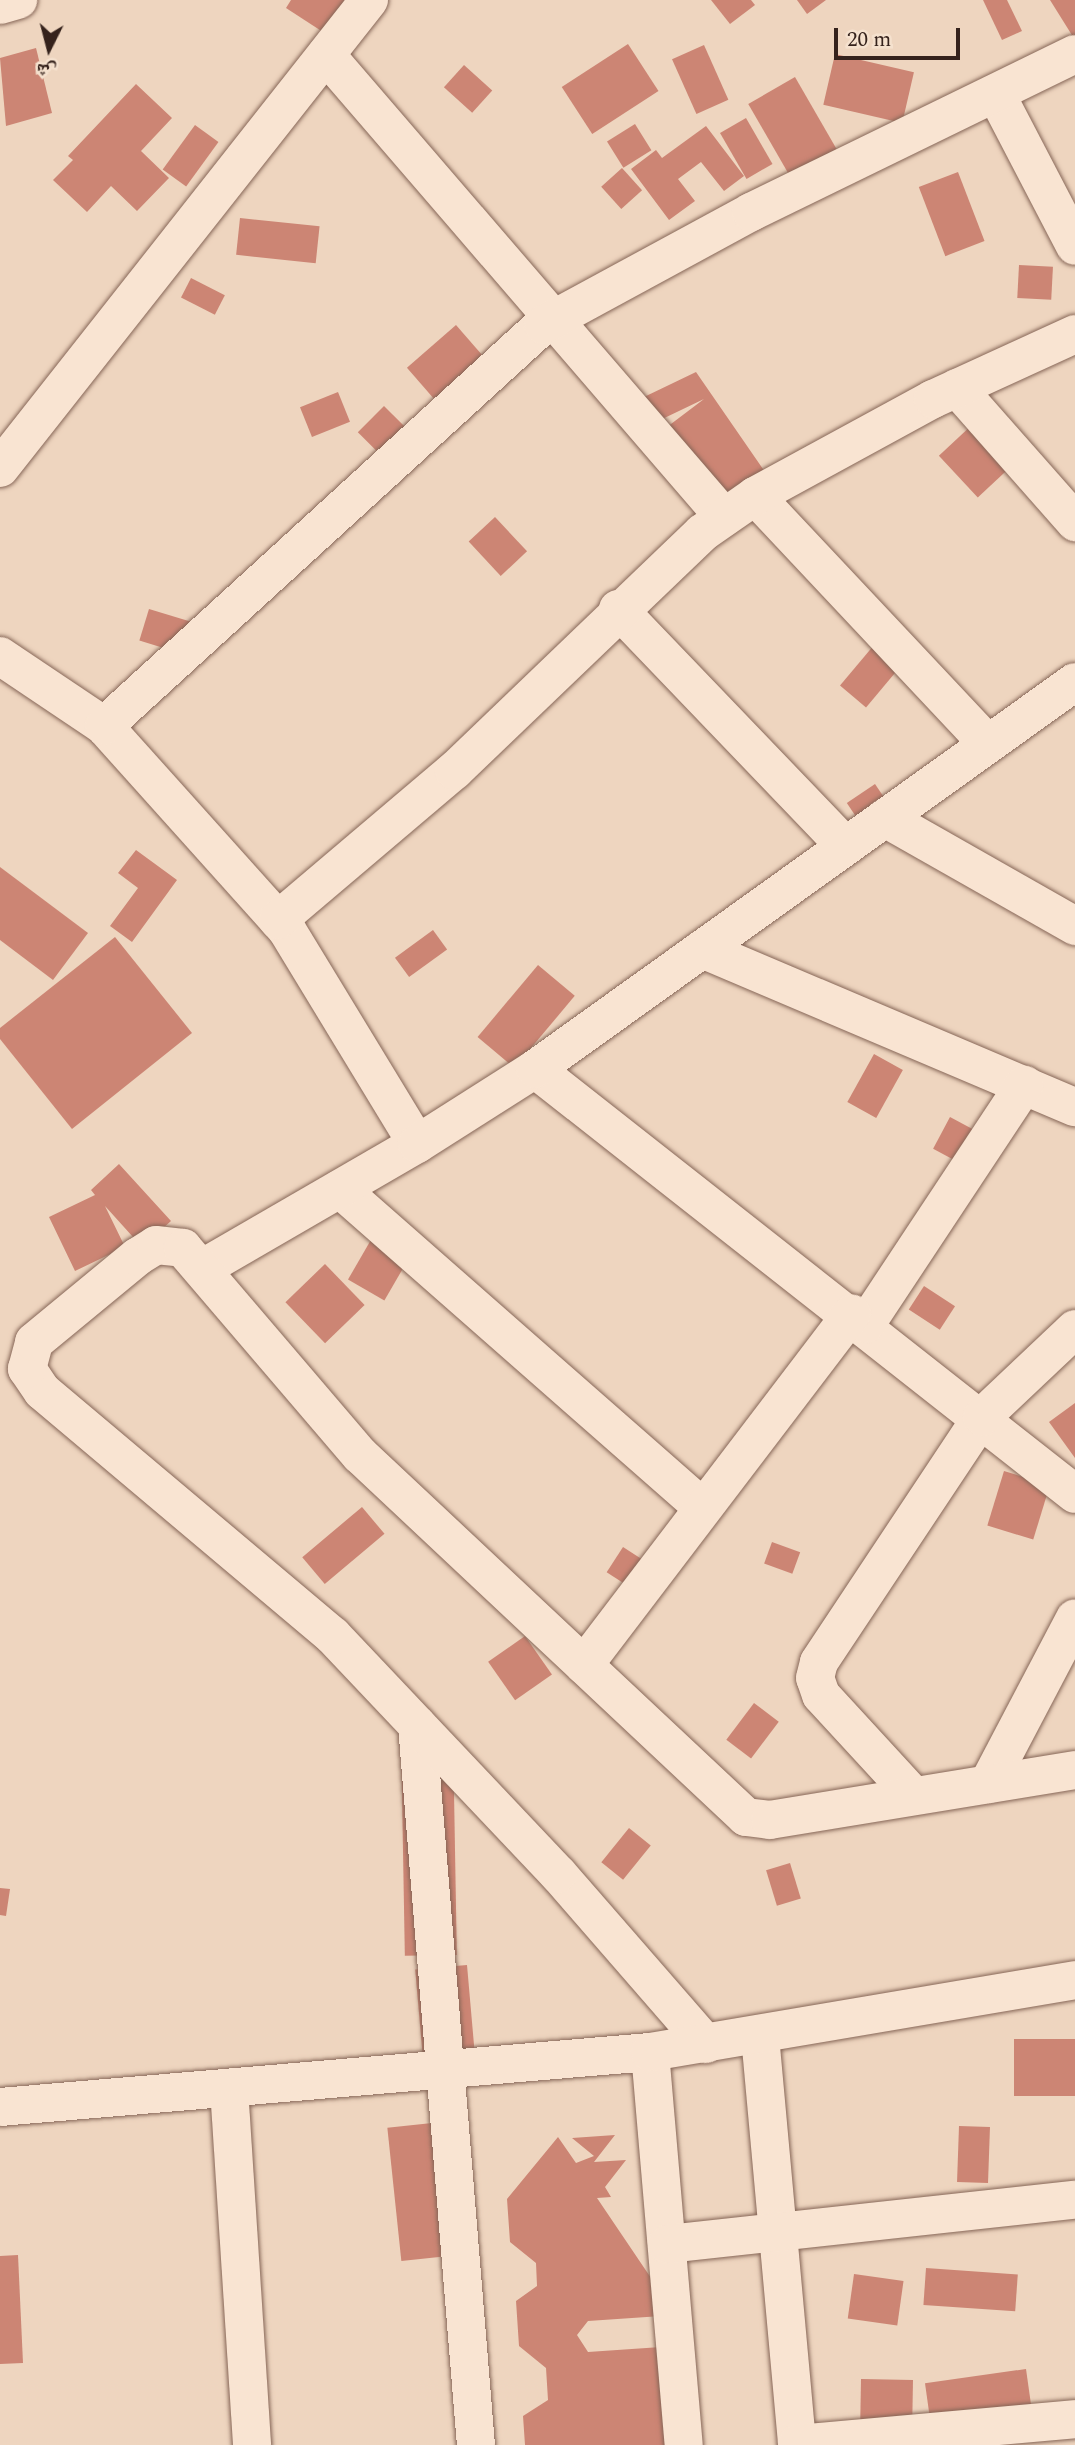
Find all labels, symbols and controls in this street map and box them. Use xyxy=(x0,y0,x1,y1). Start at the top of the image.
north arrow xyxy=(14,14,84,84)
scale bar xyxy=(837,14,963,58)
text: 20 m xyxy=(847,24,891,56)
text: ش xyxy=(35,55,58,86)

